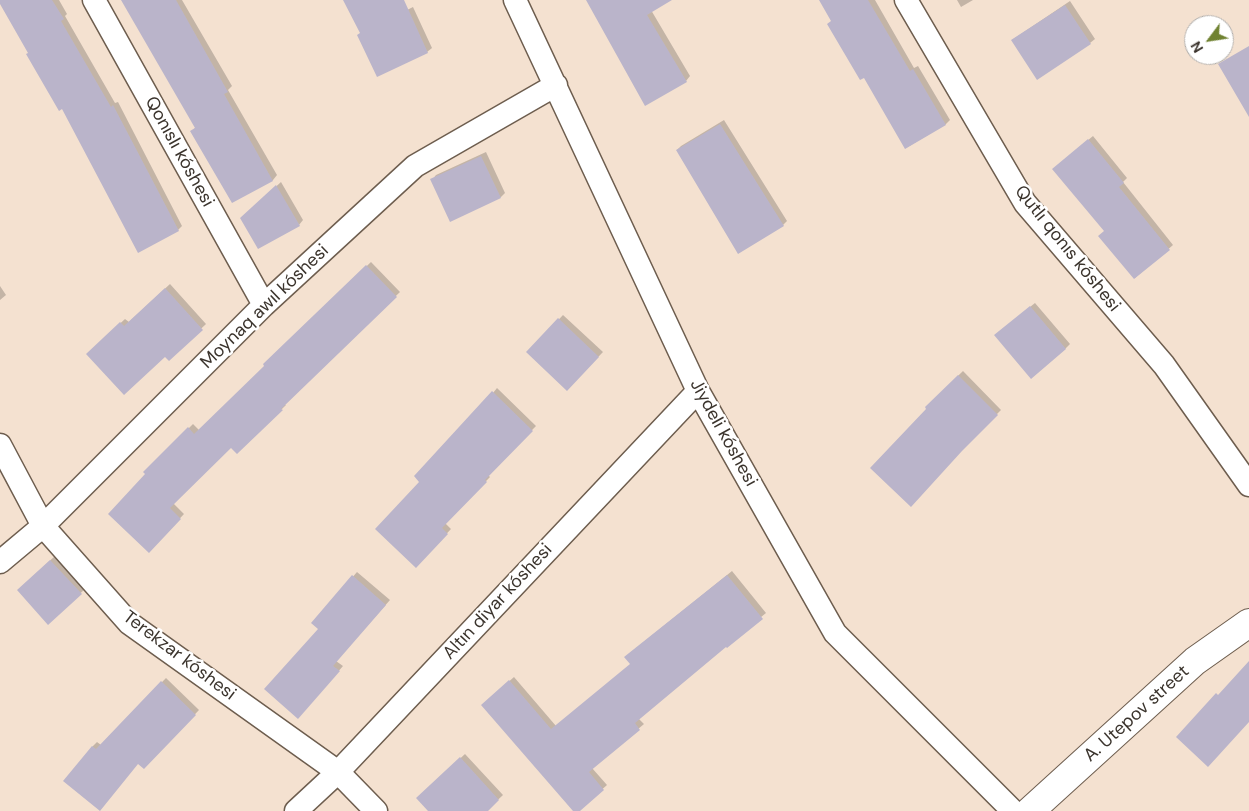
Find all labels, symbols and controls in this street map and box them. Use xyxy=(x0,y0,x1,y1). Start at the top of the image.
north arrow xyxy=(1184,15,1234,65)
text: N xyxy=(1187,38,1207,56)
street label: Qonıslı kóshesi xyxy=(140,93,218,211)
street label: Qutlı qonıs kóshesi xyxy=(1009,181,1125,317)
street label: Moynaq awıl kóshesi xyxy=(197,240,333,374)
street label: Jiydeli kóshesi xyxy=(685,376,761,490)
street label: Altın diyar kóshesi xyxy=(439,540,557,664)
street label: Terekzar kóshesi xyxy=(118,606,240,706)
street label: A. Utepov street xyxy=(1080,661,1194,767)

